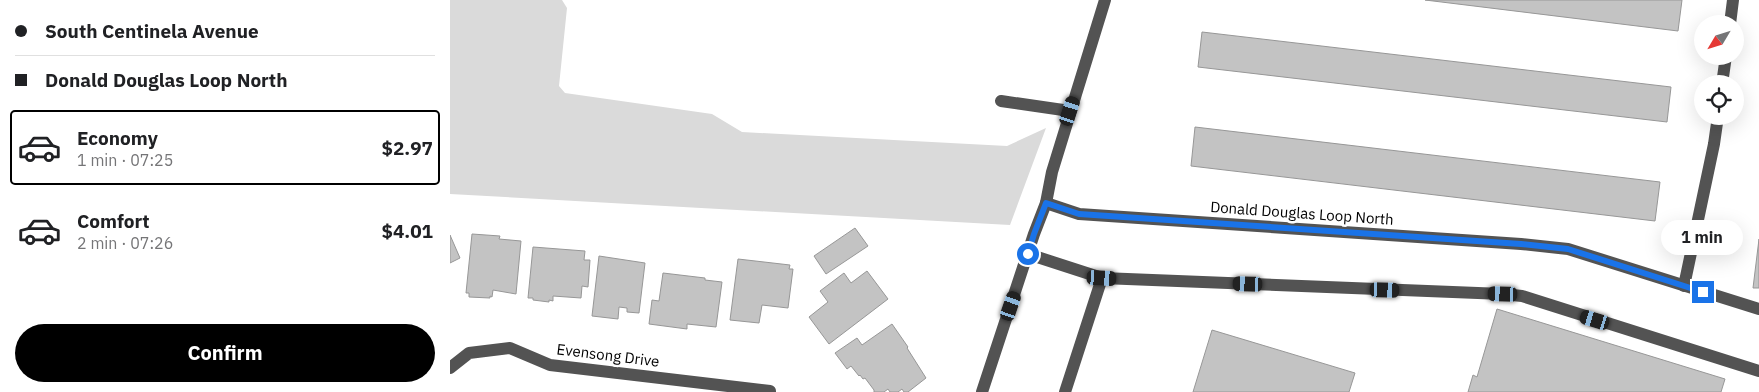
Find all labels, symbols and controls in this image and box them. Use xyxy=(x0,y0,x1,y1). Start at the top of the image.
north arrow xyxy=(1694,15,1744,65)
map controls xyxy=(1694,15,1744,125)
text: South Centinela Avenue xyxy=(45,19,259,43)
text: Donald Douglas Loop North xyxy=(45,68,287,92)
button: locate xyxy=(1694,75,1744,125)
car xyxy=(1058,94,1081,128)
icon: car xyxy=(17,125,62,170)
text: Economy xyxy=(77,126,158,150)
text: $2.97 xyxy=(381,136,433,160)
text: 1 min · 07:25 xyxy=(77,150,173,170)
street label: Donald Douglas Loop North xyxy=(1210,197,1394,229)
icon: car xyxy=(17,208,62,253)
text: Comfort xyxy=(77,209,150,233)
text: $4.01 xyxy=(381,219,433,243)
callout: 1 min xyxy=(1662,220,1744,254)
text: 1 min xyxy=(1681,227,1723,247)
text: 2 min · 07:26 xyxy=(77,233,173,253)
route start xyxy=(1017,243,1039,265)
car xyxy=(1086,270,1117,286)
car xyxy=(1232,276,1263,292)
route end xyxy=(1692,281,1714,303)
car xyxy=(1369,282,1400,298)
car xyxy=(1487,286,1518,302)
car xyxy=(999,289,1022,323)
car xyxy=(1578,308,1611,332)
button: Confirm xyxy=(15,324,435,382)
street label: Evensong Drive xyxy=(556,339,660,371)

